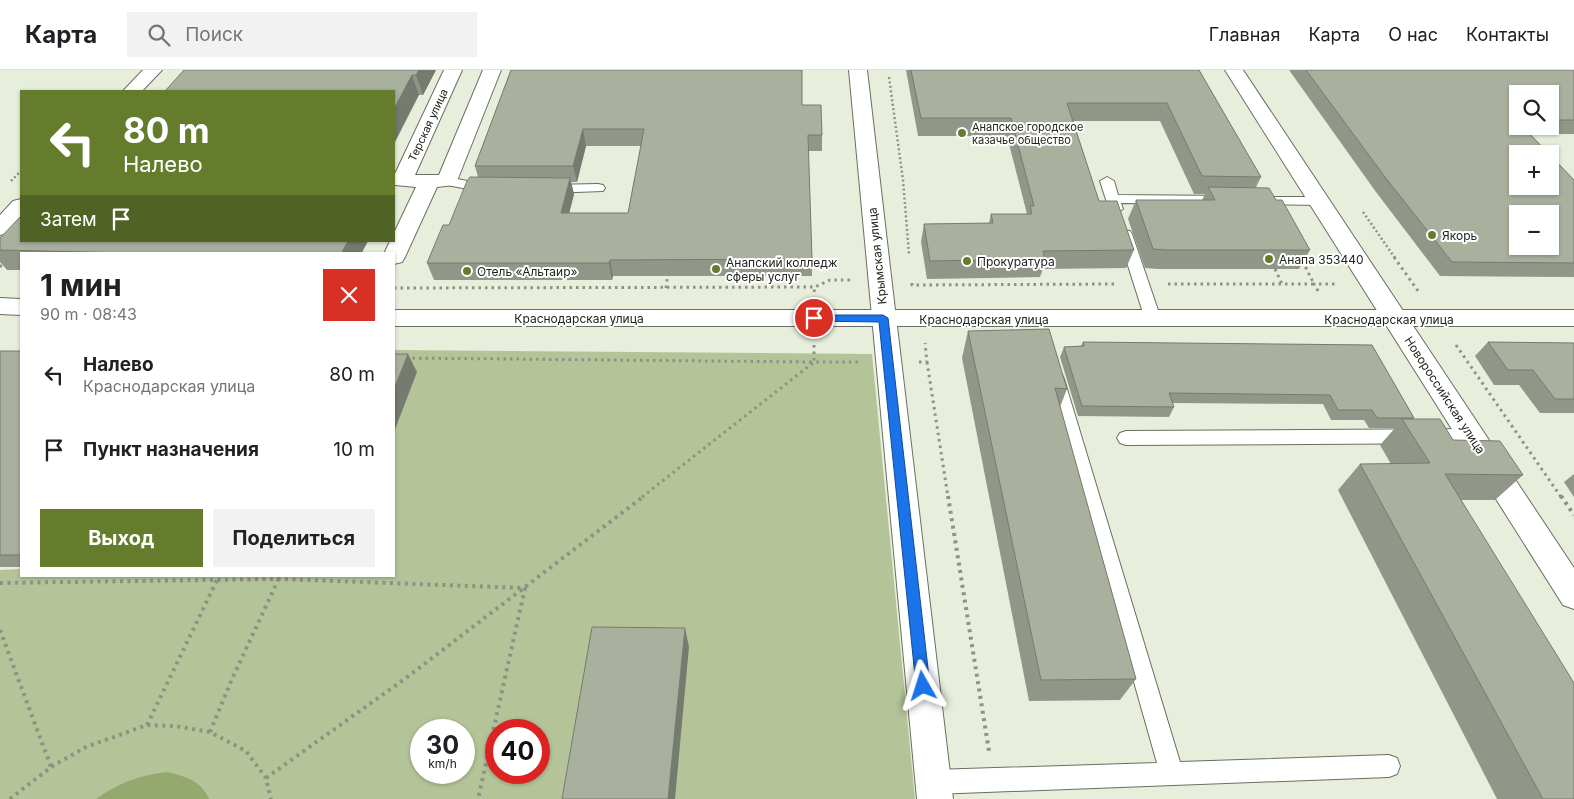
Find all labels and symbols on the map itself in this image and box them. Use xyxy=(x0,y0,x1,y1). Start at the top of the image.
street label: Терская улица xyxy=(405,87,451,163)
place label: Анапское городское казачье общество xyxy=(972,120,1083,147)
marker: Анапское городское казачье общество xyxy=(956,127,968,139)
street label: Крымская улица xyxy=(864,207,890,305)
place label: Якорь xyxy=(1442,228,1478,243)
marker: Якорь xyxy=(1426,229,1438,241)
place label: Анапа 353440 xyxy=(1279,252,1363,267)
marker: Анапа 353440 xyxy=(1263,253,1275,265)
place label: Прокуратура xyxy=(977,254,1055,269)
place label: Анапский колледж сферы услуг xyxy=(726,255,838,284)
marker: Прокуратура xyxy=(961,255,973,267)
marker: Анапский колледж сферы услуг xyxy=(710,263,722,275)
place label: Отель «Альтаир» xyxy=(477,264,578,279)
marker: Отель «Альтаир» xyxy=(461,265,473,277)
pin xyxy=(793,297,835,339)
street label: Краснодарская улица xyxy=(514,311,644,326)
street label: Краснодарская улица xyxy=(919,312,1049,327)
street label: Краснодарская улица xyxy=(1324,312,1454,327)
street label: Новороссийская улица xyxy=(1401,334,1489,456)
position arrow xyxy=(896,659,948,711)
speed limit sign: 40 xyxy=(485,719,550,784)

